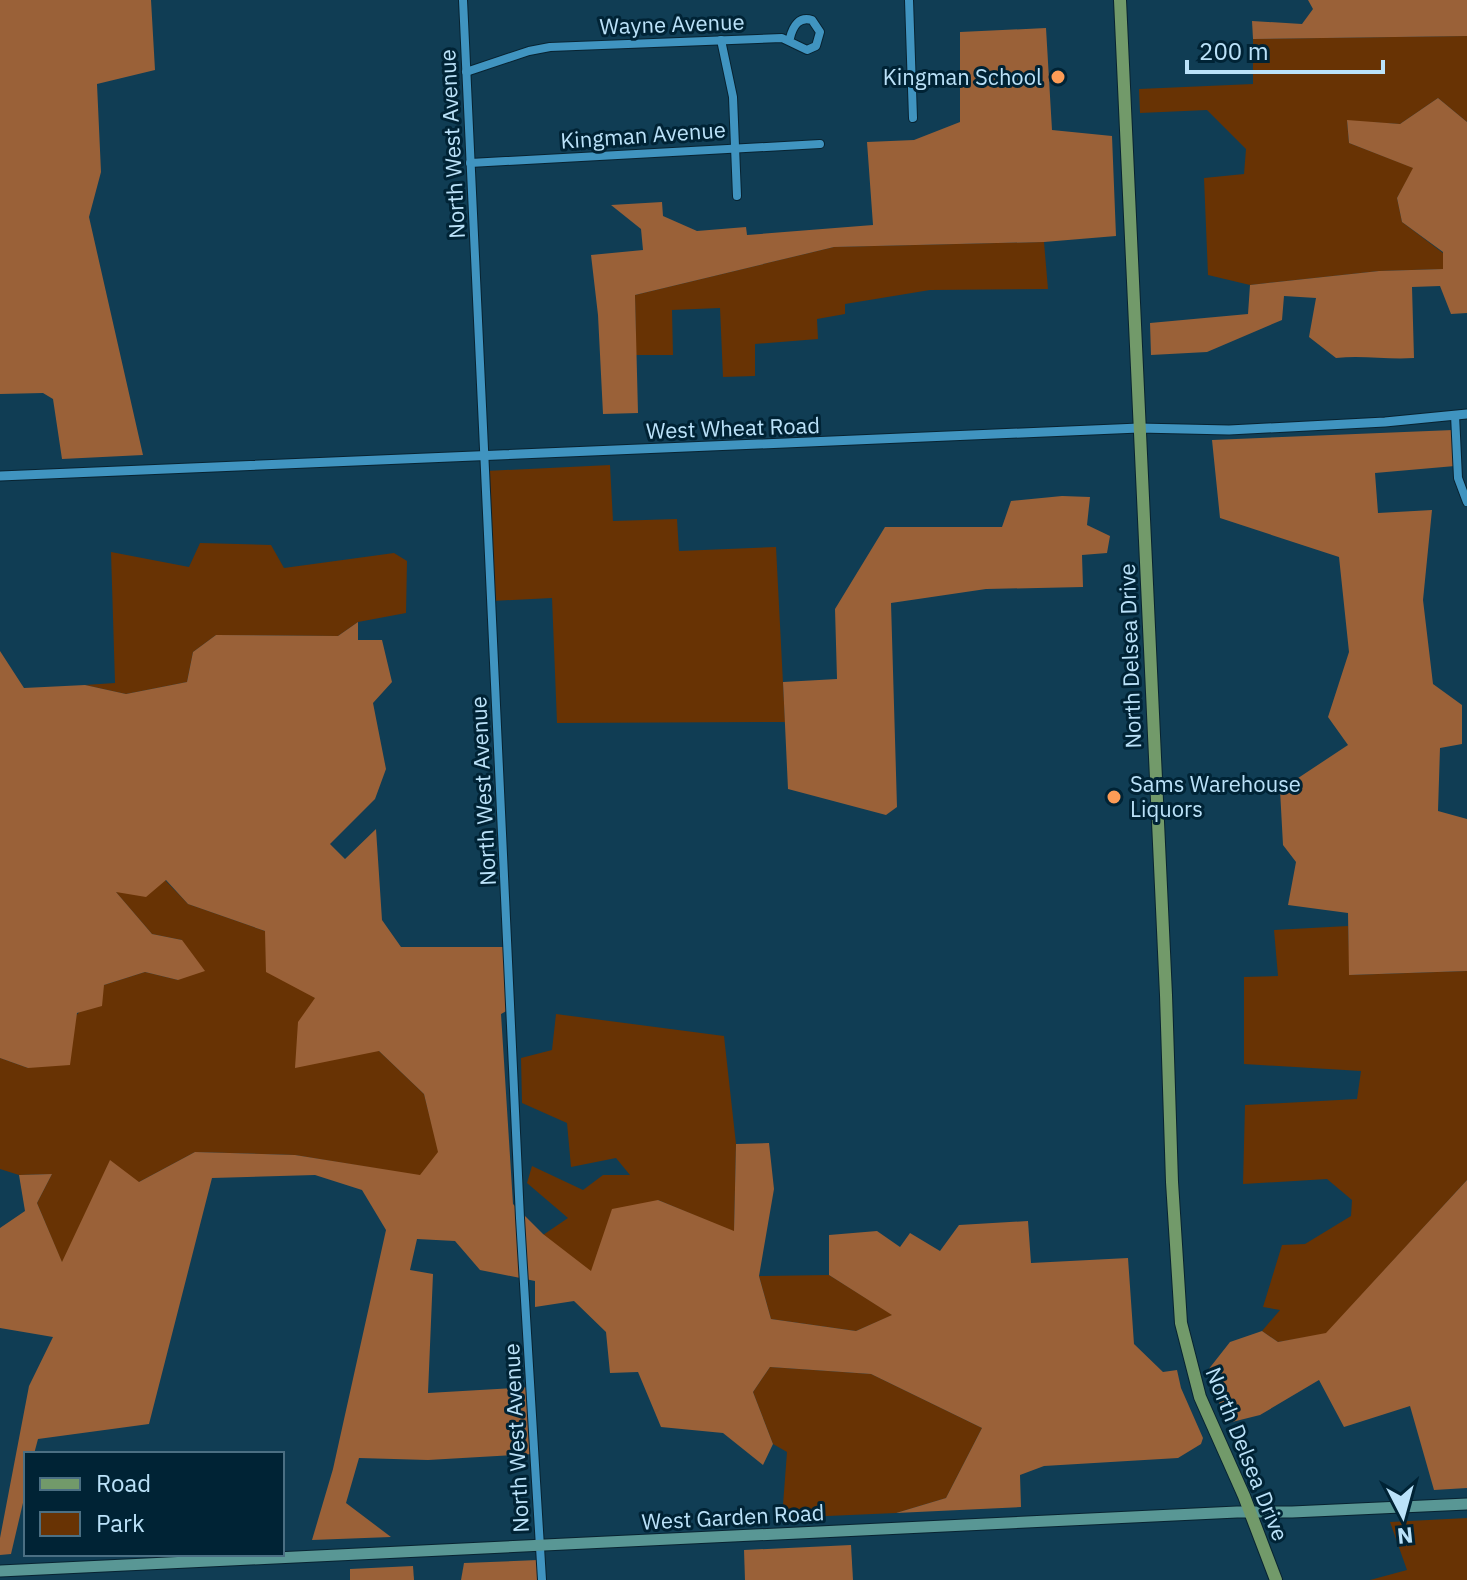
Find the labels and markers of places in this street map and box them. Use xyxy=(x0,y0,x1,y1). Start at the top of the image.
place label: Kingman School xyxy=(883,62,1042,91)
marker: Kingman School xyxy=(1049,68,1067,86)
place label: Sams Warehouse Liquors xyxy=(1130,769,1301,823)
marker: Sams Warehouse Liquors xyxy=(1105,788,1123,806)

